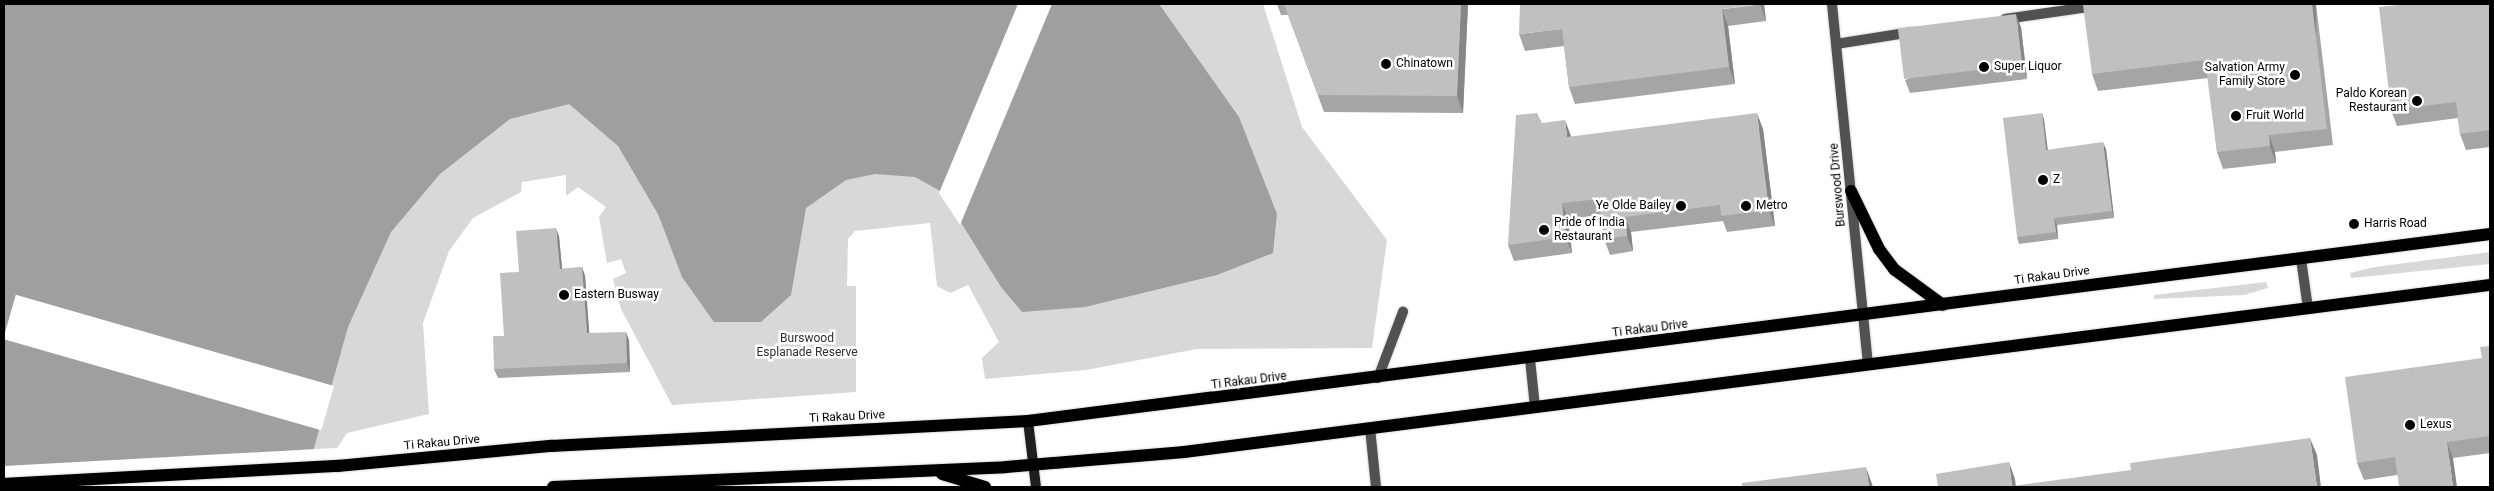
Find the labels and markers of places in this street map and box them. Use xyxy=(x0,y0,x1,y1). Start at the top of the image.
place label: Chinatown xyxy=(1396,57,1453,71)
marker: Chinatown xyxy=(1380,58,1392,70)
place label: Super Liquor xyxy=(1994,60,2062,74)
marker: Super Liquor xyxy=(1978,61,1990,73)
place label: Salvation Army Family Store xyxy=(2205,61,2285,89)
marker: Salvation Army Family Store xyxy=(2289,69,2301,81)
place label: Paldo Korean Restaurant xyxy=(2336,87,2407,115)
marker: Paldo Korean Restaurant xyxy=(2411,95,2423,107)
place label: Fruit World xyxy=(2246,109,2304,123)
marker: Fruit World xyxy=(2230,110,2242,122)
place label: Z xyxy=(2053,173,2060,187)
marker: Z xyxy=(2037,174,2049,186)
place label: Ye Olde Bailey xyxy=(1596,199,1671,213)
place label: Metro xyxy=(1756,199,1788,213)
marker: Ye Olde Bailey xyxy=(1675,200,1687,212)
marker: Metro xyxy=(1740,200,1752,212)
place label: Pride of India Restaurant xyxy=(1554,216,1625,244)
place label: Harris Road xyxy=(2364,217,2427,231)
marker: Harris Road xyxy=(2348,218,2360,230)
marker: Pride of India Restaurant xyxy=(1538,224,1550,236)
place label: Eastern Busway xyxy=(574,288,659,302)
marker: Eastern Busway xyxy=(558,289,570,301)
place label: Lexus xyxy=(2420,418,2452,432)
marker: Lexus xyxy=(2404,419,2416,431)

